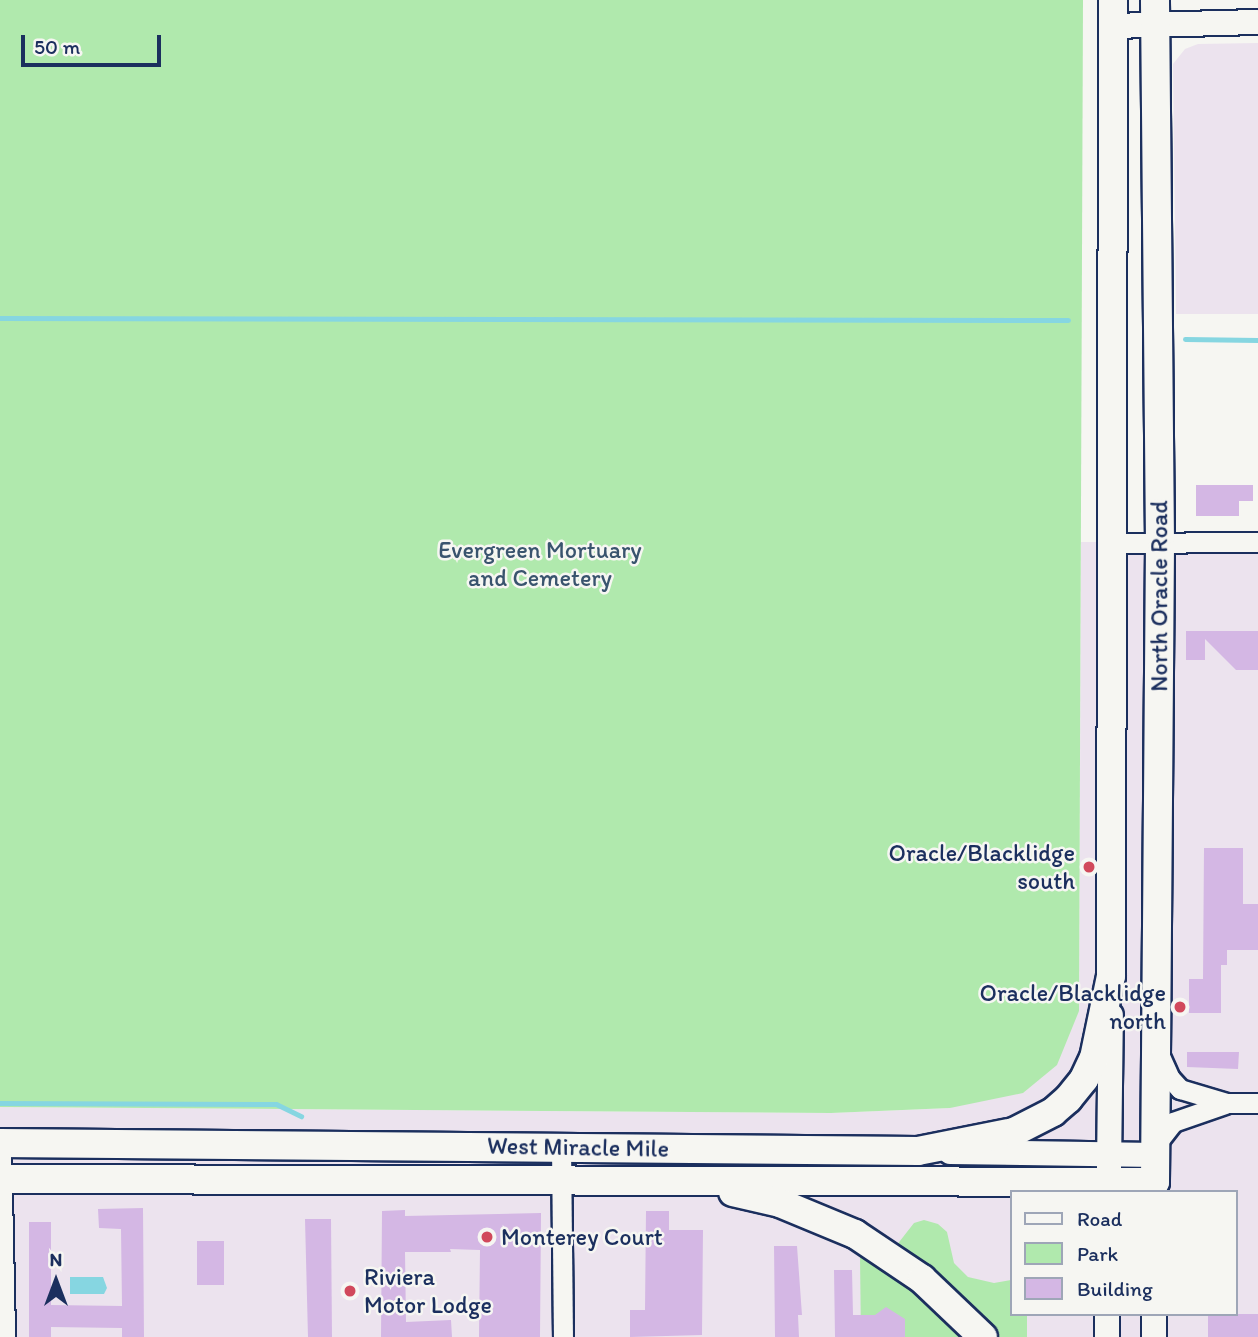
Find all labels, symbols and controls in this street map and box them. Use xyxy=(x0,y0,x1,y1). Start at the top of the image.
scale bar xyxy=(24,21,164,65)
text: 50 m xyxy=(34,34,80,59)
street label: North Oracle Road xyxy=(1145,501,1173,691)
park label: Evergreen Mortuary and Cemetery xyxy=(438,536,642,592)
place label: Oracle/Blacklidge south xyxy=(889,839,1075,895)
marker: Oracle/Blacklidge south xyxy=(1081,859,1097,875)
place label: Oracle/Blacklidge north xyxy=(980,979,1166,1035)
marker: Oracle/Blacklidge north xyxy=(1172,999,1188,1015)
street label: West Miracle Mile xyxy=(488,1131,668,1163)
legend xyxy=(1010,1190,1237,1316)
text: Road xyxy=(1077,1206,1122,1231)
place label: Monterey Court xyxy=(501,1223,663,1251)
marker: Monterey Court xyxy=(479,1229,495,1245)
text: Park xyxy=(1077,1241,1118,1266)
north arrow xyxy=(21,1246,91,1316)
text: N xyxy=(50,1248,62,1271)
place label: Riviera Motor Lodge xyxy=(364,1263,492,1319)
text: Building xyxy=(1077,1276,1153,1301)
marker: Riviera Motor Lodge xyxy=(342,1283,358,1299)

